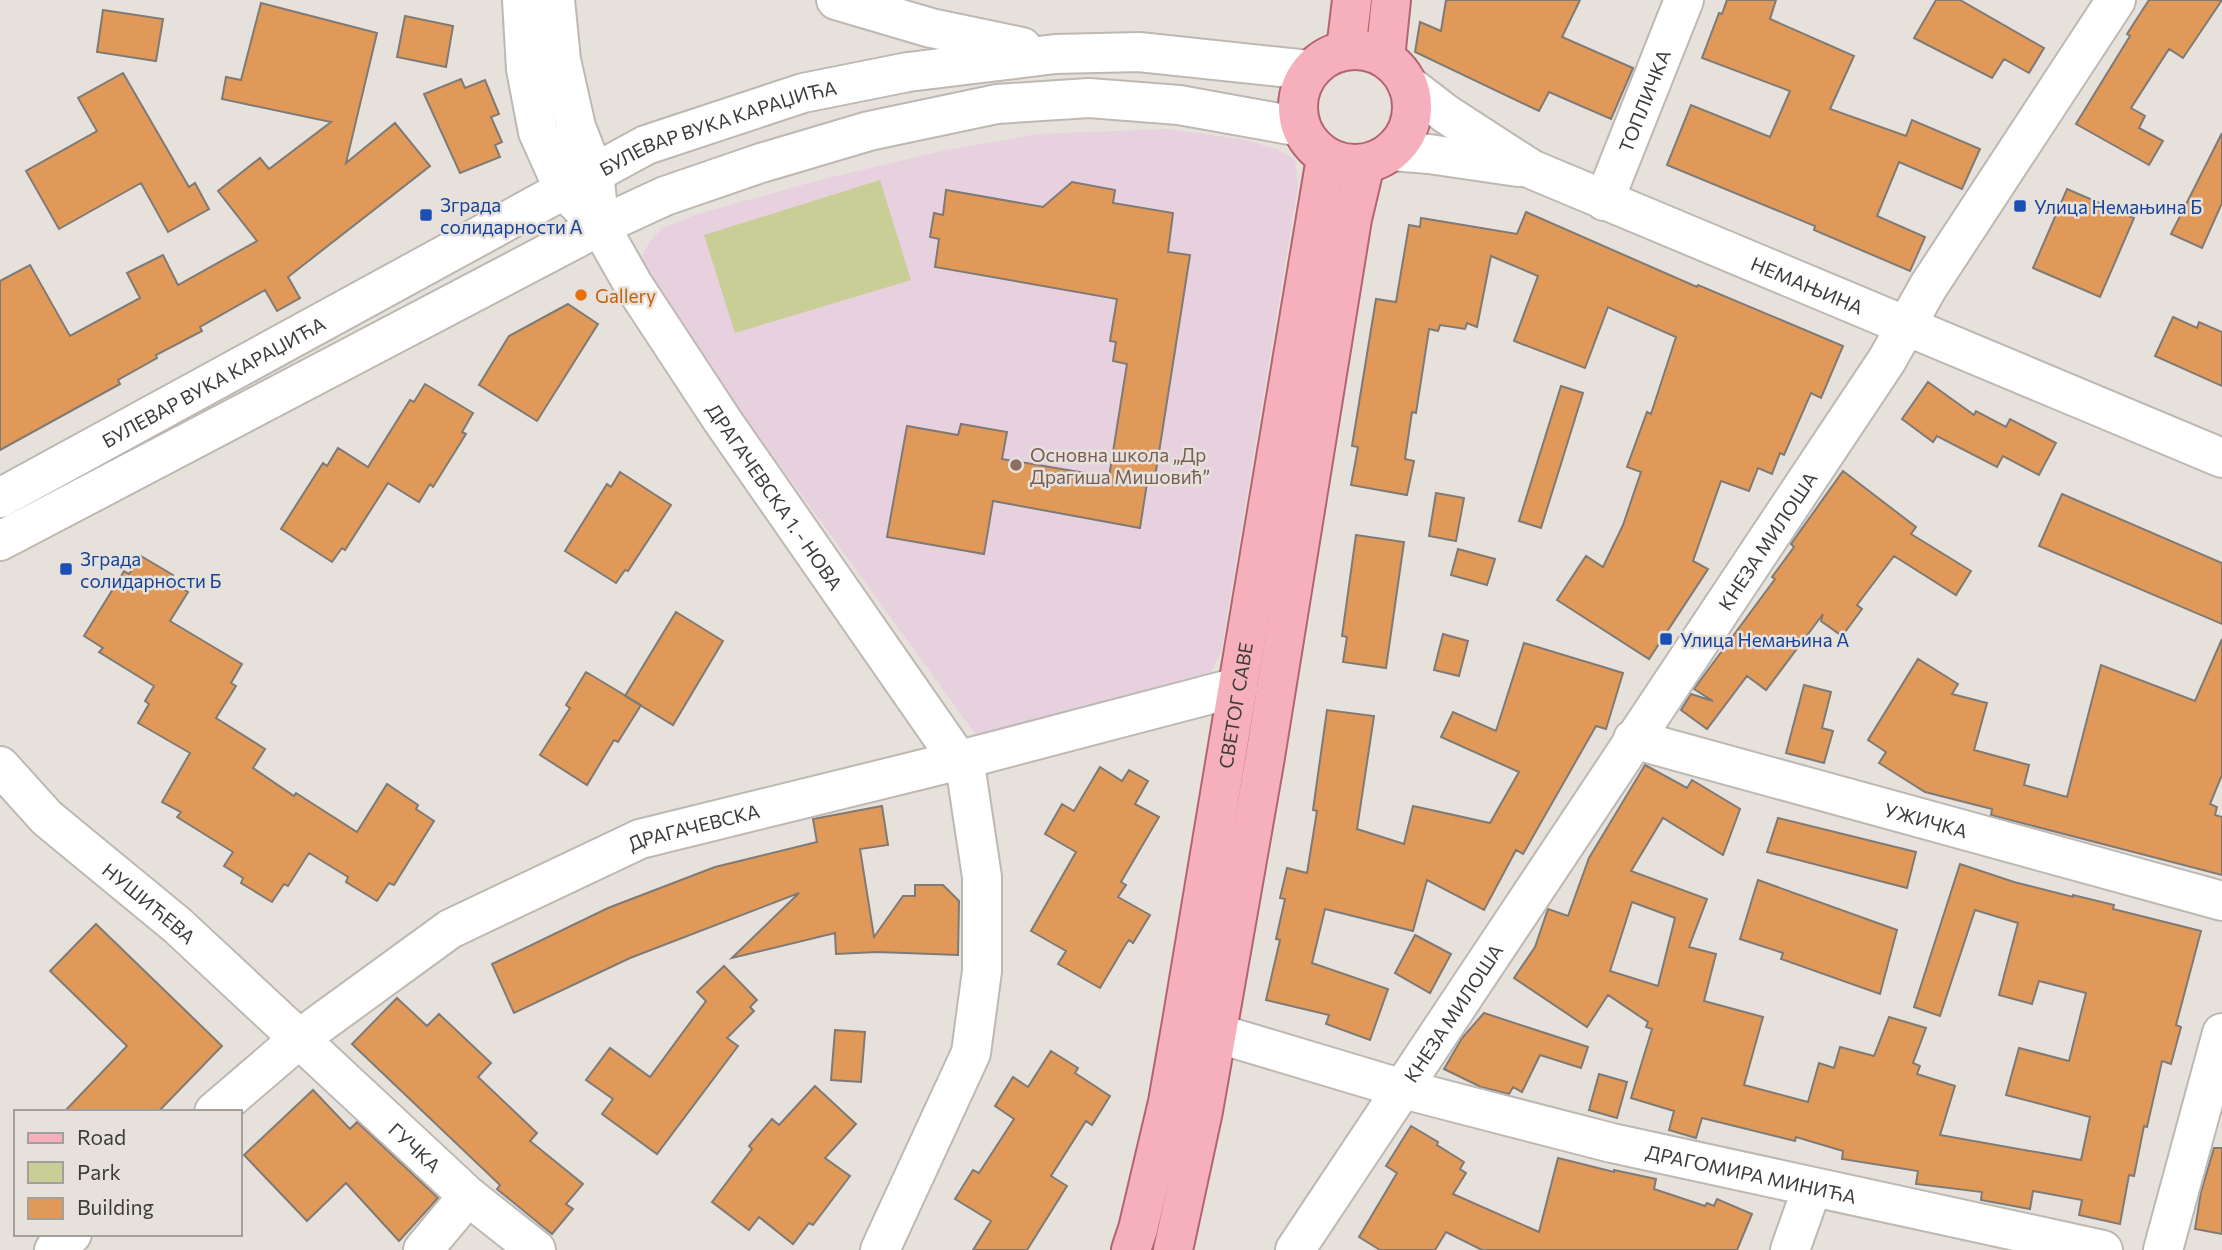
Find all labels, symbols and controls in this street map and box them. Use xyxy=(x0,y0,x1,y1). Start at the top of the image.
street label: ТОПЛИЧКА xyxy=(1613,46,1675,155)
street label: БУЛЕВАР ВУКА КАРАЏИЋА xyxy=(595,75,839,180)
place label: Зграда солидарности А xyxy=(440,193,583,238)
place label: Улица Немањина Б xyxy=(2034,195,2202,218)
marker: Улица Немањина Б xyxy=(2012,198,2028,214)
marker: Зграда солидарности А xyxy=(418,207,434,223)
street label: НЕМАЊИНА xyxy=(1748,251,1867,318)
place label: Gallery xyxy=(595,284,656,307)
marker: Gallery xyxy=(573,287,589,303)
street label: БУЛЕВАР ВУКА КАРАЏИЋА xyxy=(98,311,329,452)
street label: ДРАГАЧЕВСКА 1. - НОВА xyxy=(702,399,848,594)
place label: Основна школа „Др Драгиша Мишовић” xyxy=(1030,443,1210,488)
marker: Основна школа „Др Драгиша Мишовић” xyxy=(1008,457,1024,473)
street label: КНЕЗА МИЛОША xyxy=(1713,467,1821,614)
place label: Зграда солидарности Б xyxy=(80,547,222,592)
marker: Зграда солидарности Б xyxy=(58,561,74,577)
place label: Улица Немањина А xyxy=(1680,628,1849,651)
marker: Улица Немањина А xyxy=(1658,631,1674,647)
street label: СВЕТОГ САВЕ xyxy=(1213,640,1257,770)
street label: УЖИЧКА xyxy=(1882,797,1970,842)
street label: ДРАГАЧЕВСКА xyxy=(624,798,762,855)
street label: НУШИЋЕВА xyxy=(98,857,201,948)
street label: КНЕЗА МИЛОША xyxy=(1399,939,1507,1086)
legend xyxy=(14,1110,242,1236)
street label: ГУЧКА xyxy=(385,1117,446,1177)
text: Road xyxy=(77,1124,126,1149)
street label: ДРАГОМИРА МИНИЋА xyxy=(1644,1139,1859,1207)
text: Park xyxy=(77,1159,121,1184)
text: Building xyxy=(77,1194,154,1219)

